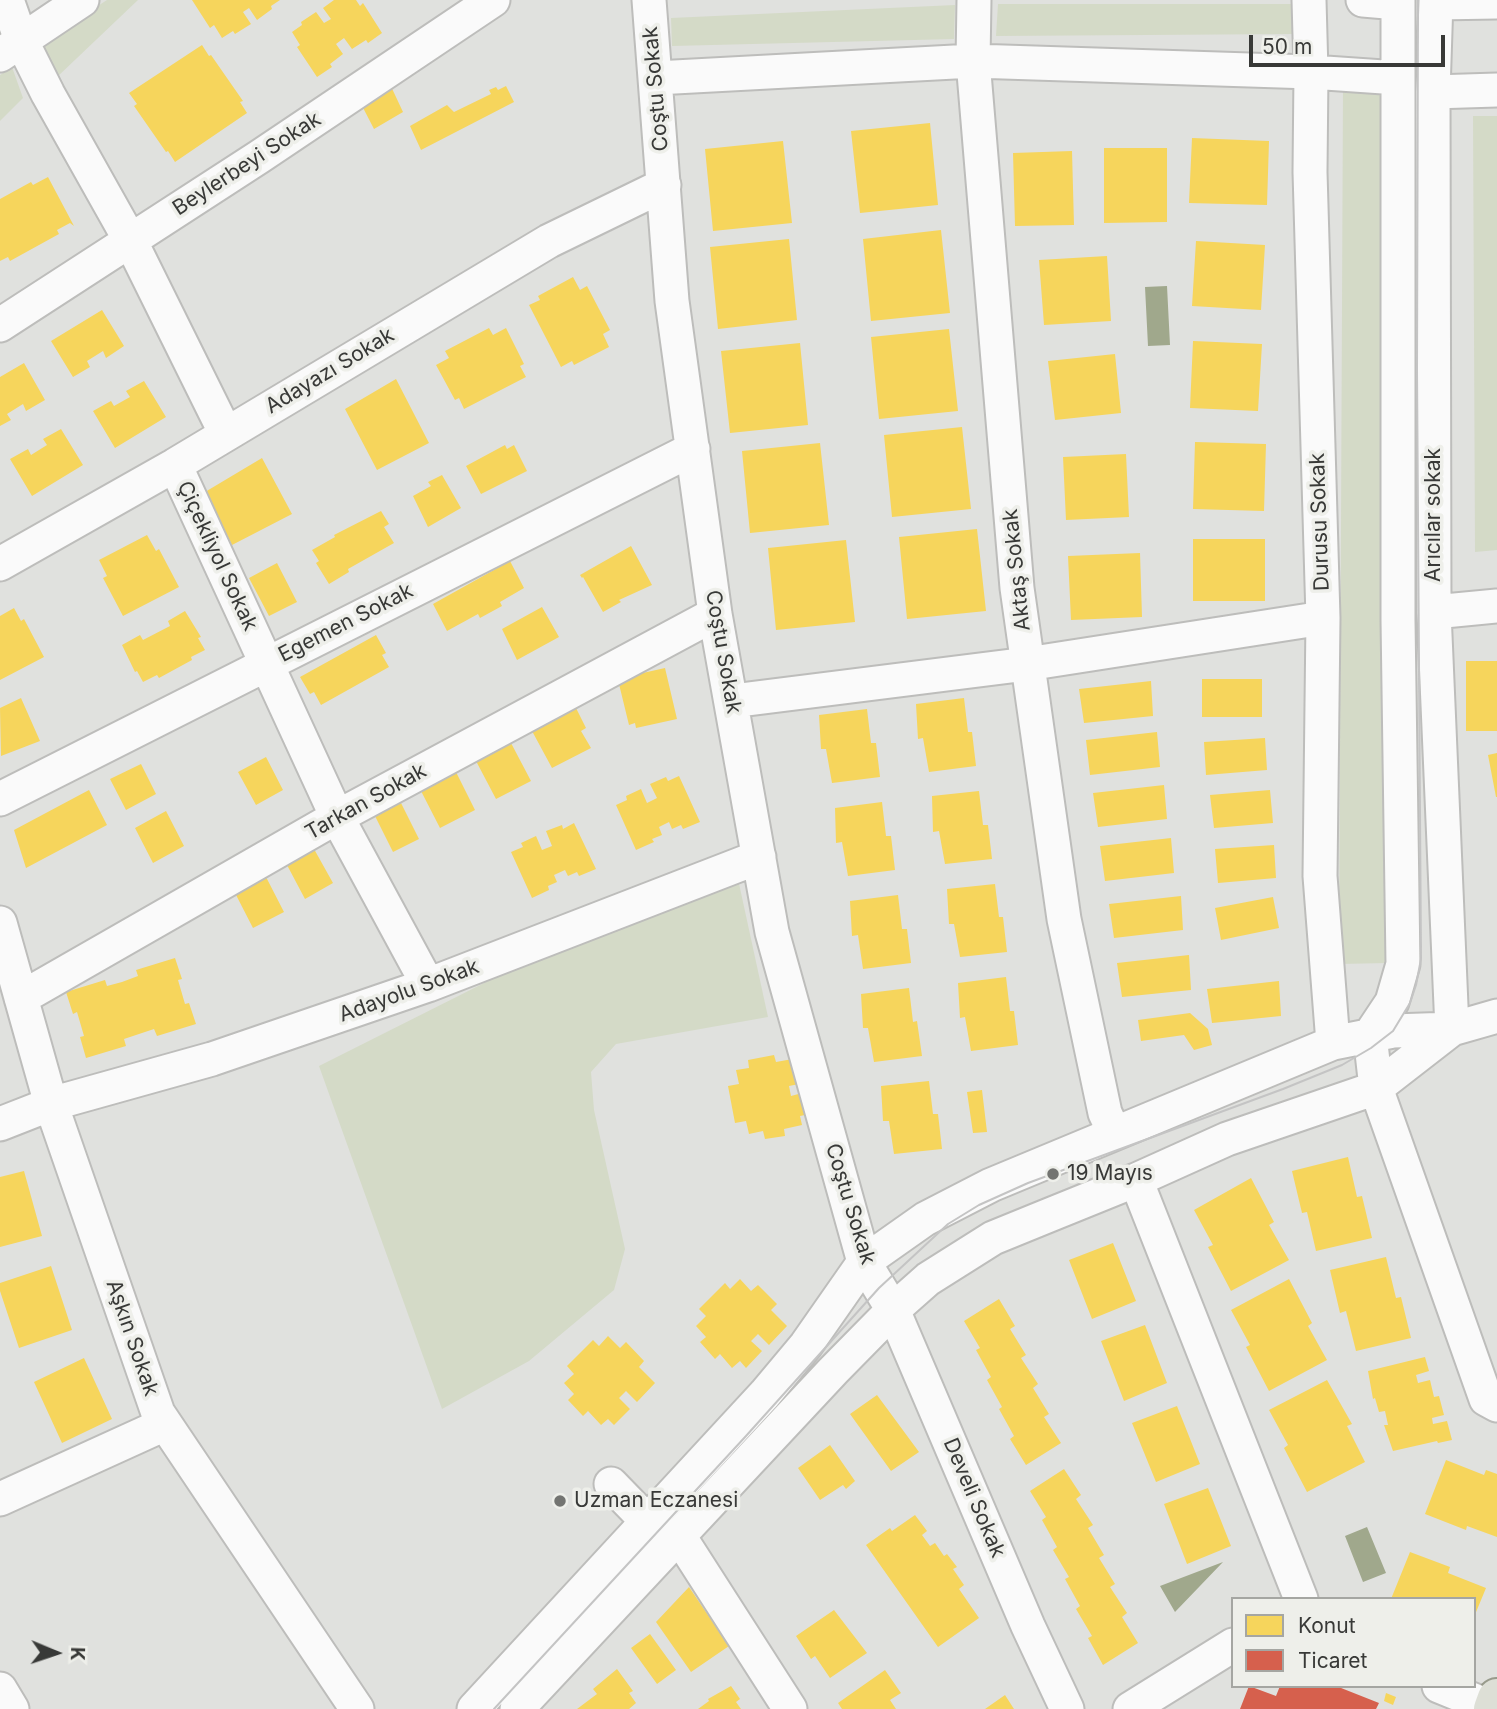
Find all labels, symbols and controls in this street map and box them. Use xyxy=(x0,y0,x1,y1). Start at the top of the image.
scale bar xyxy=(1252,21,1448,65)
street label: Coştu Sokak xyxy=(638,26,674,152)
text: 50 m xyxy=(1262,34,1312,59)
street label: Beylerbeyi Sokak xyxy=(168,107,326,221)
street label: Adayazı Sokak xyxy=(261,323,399,419)
street label: Arıcılar sokak xyxy=(1421,448,1447,582)
street label: Durusu Sokak xyxy=(1305,452,1335,592)
street label: Çiçekliyol Sokak xyxy=(171,477,263,635)
street label: Aktaş Sokak xyxy=(998,508,1036,632)
street label: Egemen Sokak xyxy=(275,578,417,668)
street label: Coştu Sokak xyxy=(700,588,746,716)
street label: Tarkan Sokak xyxy=(301,758,431,846)
street label: Adayolu Sokak xyxy=(336,954,482,1028)
street label: Coştu Sokak xyxy=(820,1140,880,1268)
place label: 19 Mayıs xyxy=(1067,1161,1153,1187)
marker: 19 Mayıs xyxy=(1045,1166,1061,1182)
street label: Aşkın Sokak xyxy=(100,1277,164,1399)
street label: Develi Sokak xyxy=(937,1434,1011,1562)
place label: Uzman Eczanesi xyxy=(574,1488,738,1514)
marker: Uzman Eczanesi xyxy=(552,1493,568,1509)
legend xyxy=(1231,1597,1476,1688)
text: Konut xyxy=(1298,1613,1356,1638)
north arrow xyxy=(21,1618,91,1688)
text: K xyxy=(66,1647,89,1661)
text: Ticaret xyxy=(1298,1648,1367,1673)

